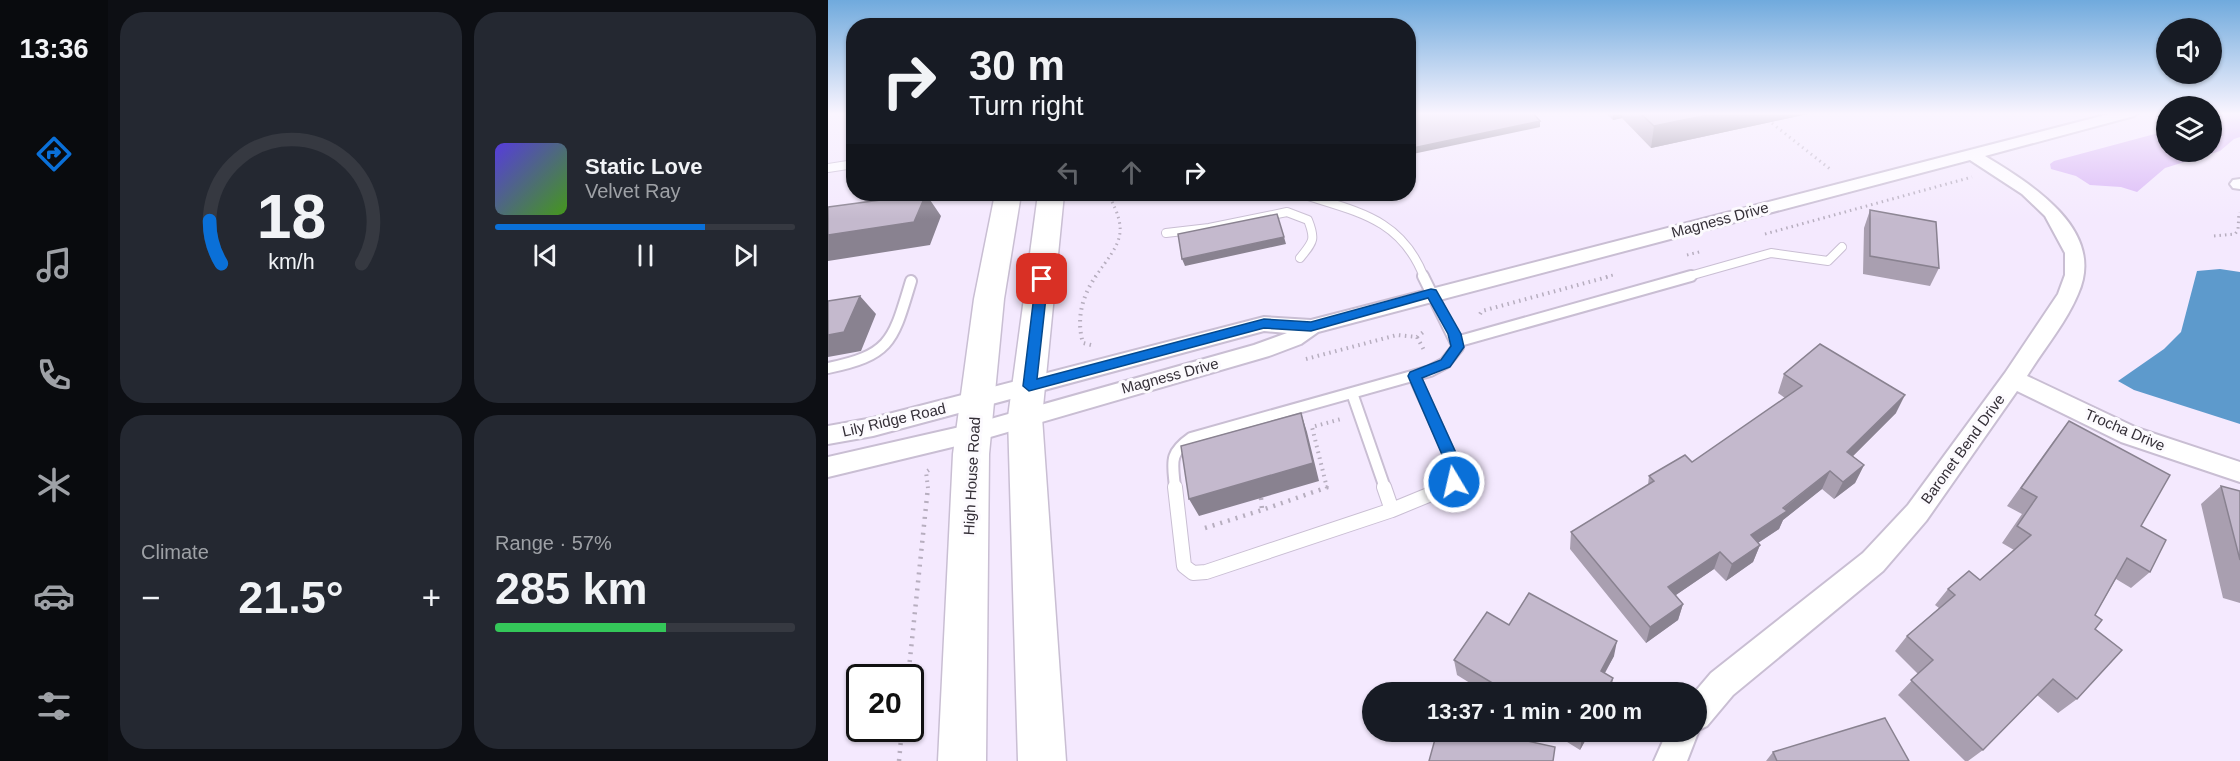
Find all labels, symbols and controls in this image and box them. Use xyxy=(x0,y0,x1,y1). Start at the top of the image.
map controls xyxy=(2156,18,2222,162)
button: sound xyxy=(2156,18,2222,84)
text: 13:36 xyxy=(19,34,89,64)
icon: right xyxy=(870,42,948,120)
text: 30 m xyxy=(969,42,1065,89)
text: Turn right xyxy=(969,91,1084,121)
button: layers xyxy=(2156,96,2222,162)
icon: directions xyxy=(33,133,75,175)
text: Static Love xyxy=(585,154,702,179)
icon: left xyxy=(1052,156,1085,189)
icon: ahead xyxy=(1115,156,1148,189)
icon: right xyxy=(1178,156,1211,189)
text: Velvet Ray xyxy=(585,180,681,202)
text: 18 xyxy=(256,183,326,252)
street label: Magness Drive xyxy=(1669,198,1770,241)
icon: previous xyxy=(529,239,562,272)
icon: pause xyxy=(629,239,662,272)
icon: next xyxy=(729,239,762,272)
icon: music xyxy=(33,244,75,286)
text: km/h xyxy=(268,251,314,275)
pin xyxy=(1016,253,1067,304)
icon: arrive xyxy=(1025,262,1058,295)
icon: phone xyxy=(33,354,75,396)
street label: Magness Drive xyxy=(1119,354,1220,397)
street label: Baronet Bend Drive xyxy=(1917,391,2008,507)
street label: Lily Ridge Road xyxy=(840,399,947,440)
street label: Trocha Drive xyxy=(2083,405,2168,454)
street label: High House Road xyxy=(960,416,983,536)
position arrow xyxy=(1422,450,1486,514)
icon: climate xyxy=(33,464,75,506)
text: Range · 57% xyxy=(495,532,612,554)
text: Climate xyxy=(141,541,209,563)
text: 285 km xyxy=(495,563,648,614)
text: 21.5° xyxy=(238,572,344,623)
icon: car xyxy=(33,575,75,617)
text: − xyxy=(141,579,160,616)
text: + xyxy=(422,579,441,616)
speed limit sign: 20 xyxy=(846,664,924,742)
icon: filters xyxy=(33,685,75,727)
text: 13:37 · 1 min · 200 m xyxy=(1427,699,1642,724)

